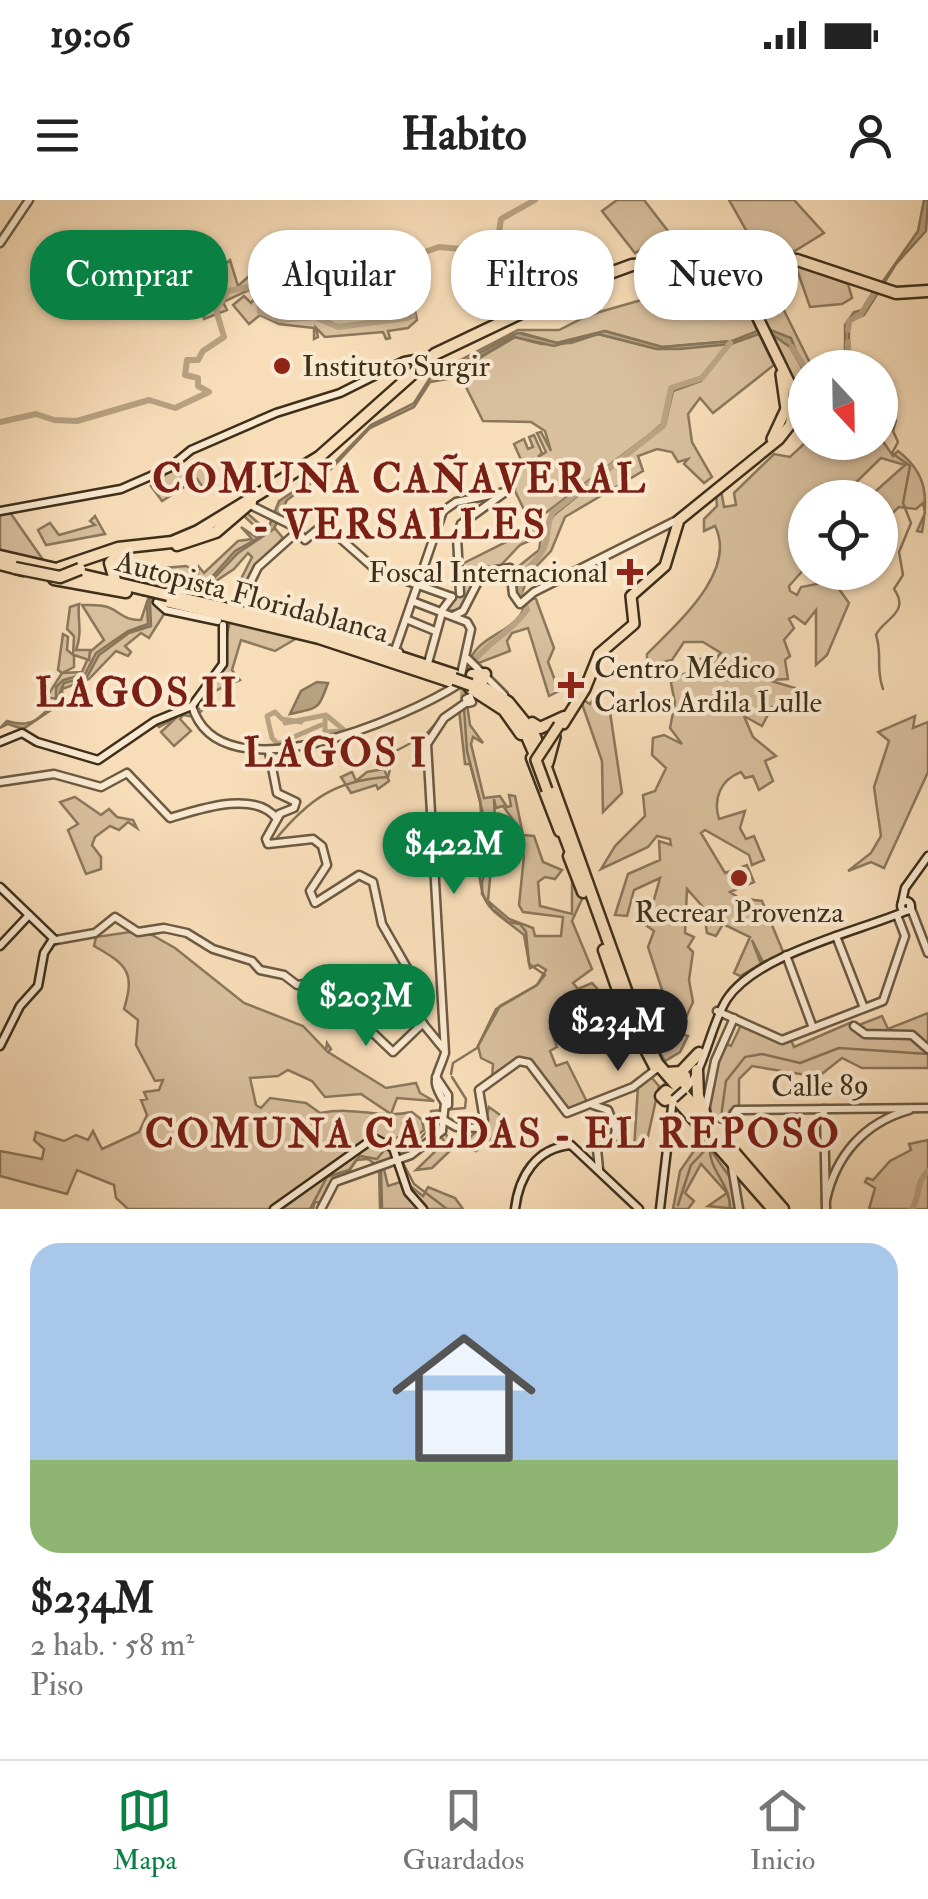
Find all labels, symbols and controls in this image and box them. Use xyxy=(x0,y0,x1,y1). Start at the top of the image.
text: 19:06 xyxy=(50,11,131,59)
text: Habito xyxy=(401,107,527,163)
icon: menu xyxy=(30,108,85,163)
icon: person xyxy=(843,108,898,163)
chip: Comprar xyxy=(30,230,228,320)
chip: Alquilar xyxy=(248,230,431,320)
chip: Filtros xyxy=(451,230,614,320)
chip: Nuevo xyxy=(634,230,798,320)
place label: Instituto Surgir xyxy=(302,348,490,385)
north arrow xyxy=(788,350,898,460)
map controls xyxy=(788,350,898,590)
marker: Instituto Surgir xyxy=(271,355,293,377)
district label: COMUNA CAÑAVERAL - VERSALLES xyxy=(152,453,648,551)
button: locate xyxy=(788,480,898,590)
street label: Autopista Floridablanca xyxy=(110,542,393,651)
place label: Foscal Internacional xyxy=(368,554,608,591)
marker: Foscal Internacional xyxy=(617,559,643,585)
place label: Centro Médico Carlos Ardila Lulle xyxy=(594,650,822,721)
district label: LAGOS II xyxy=(35,668,239,719)
marker: Centro Médico Carlos Ardila Lulle xyxy=(558,672,584,698)
district label: LAGOS I xyxy=(243,728,429,779)
pin: $422M xyxy=(384,812,524,897)
text: $422M xyxy=(405,824,503,864)
marker: Recrear Provenza xyxy=(728,867,750,889)
place label: Recrear Provenza xyxy=(634,894,844,931)
pin: $203M xyxy=(296,964,436,1049)
text: $203M xyxy=(319,976,413,1016)
pin: $234M xyxy=(548,989,688,1074)
text: $234M xyxy=(571,1001,665,1041)
street label: Calle 89 xyxy=(771,1067,869,1105)
district label: COMUNA CALDAS - EL REPOSO xyxy=(145,1109,841,1160)
icon: home xyxy=(374,1308,554,1488)
text: $234M xyxy=(30,1573,154,1625)
text: 2 hab. · 58 m² xyxy=(30,1625,194,1665)
text: Piso xyxy=(30,1665,83,1705)
tab: Mapa xyxy=(113,1783,177,1878)
tab: Guardados xyxy=(402,1783,524,1878)
tab: Inicio xyxy=(750,1783,815,1878)

